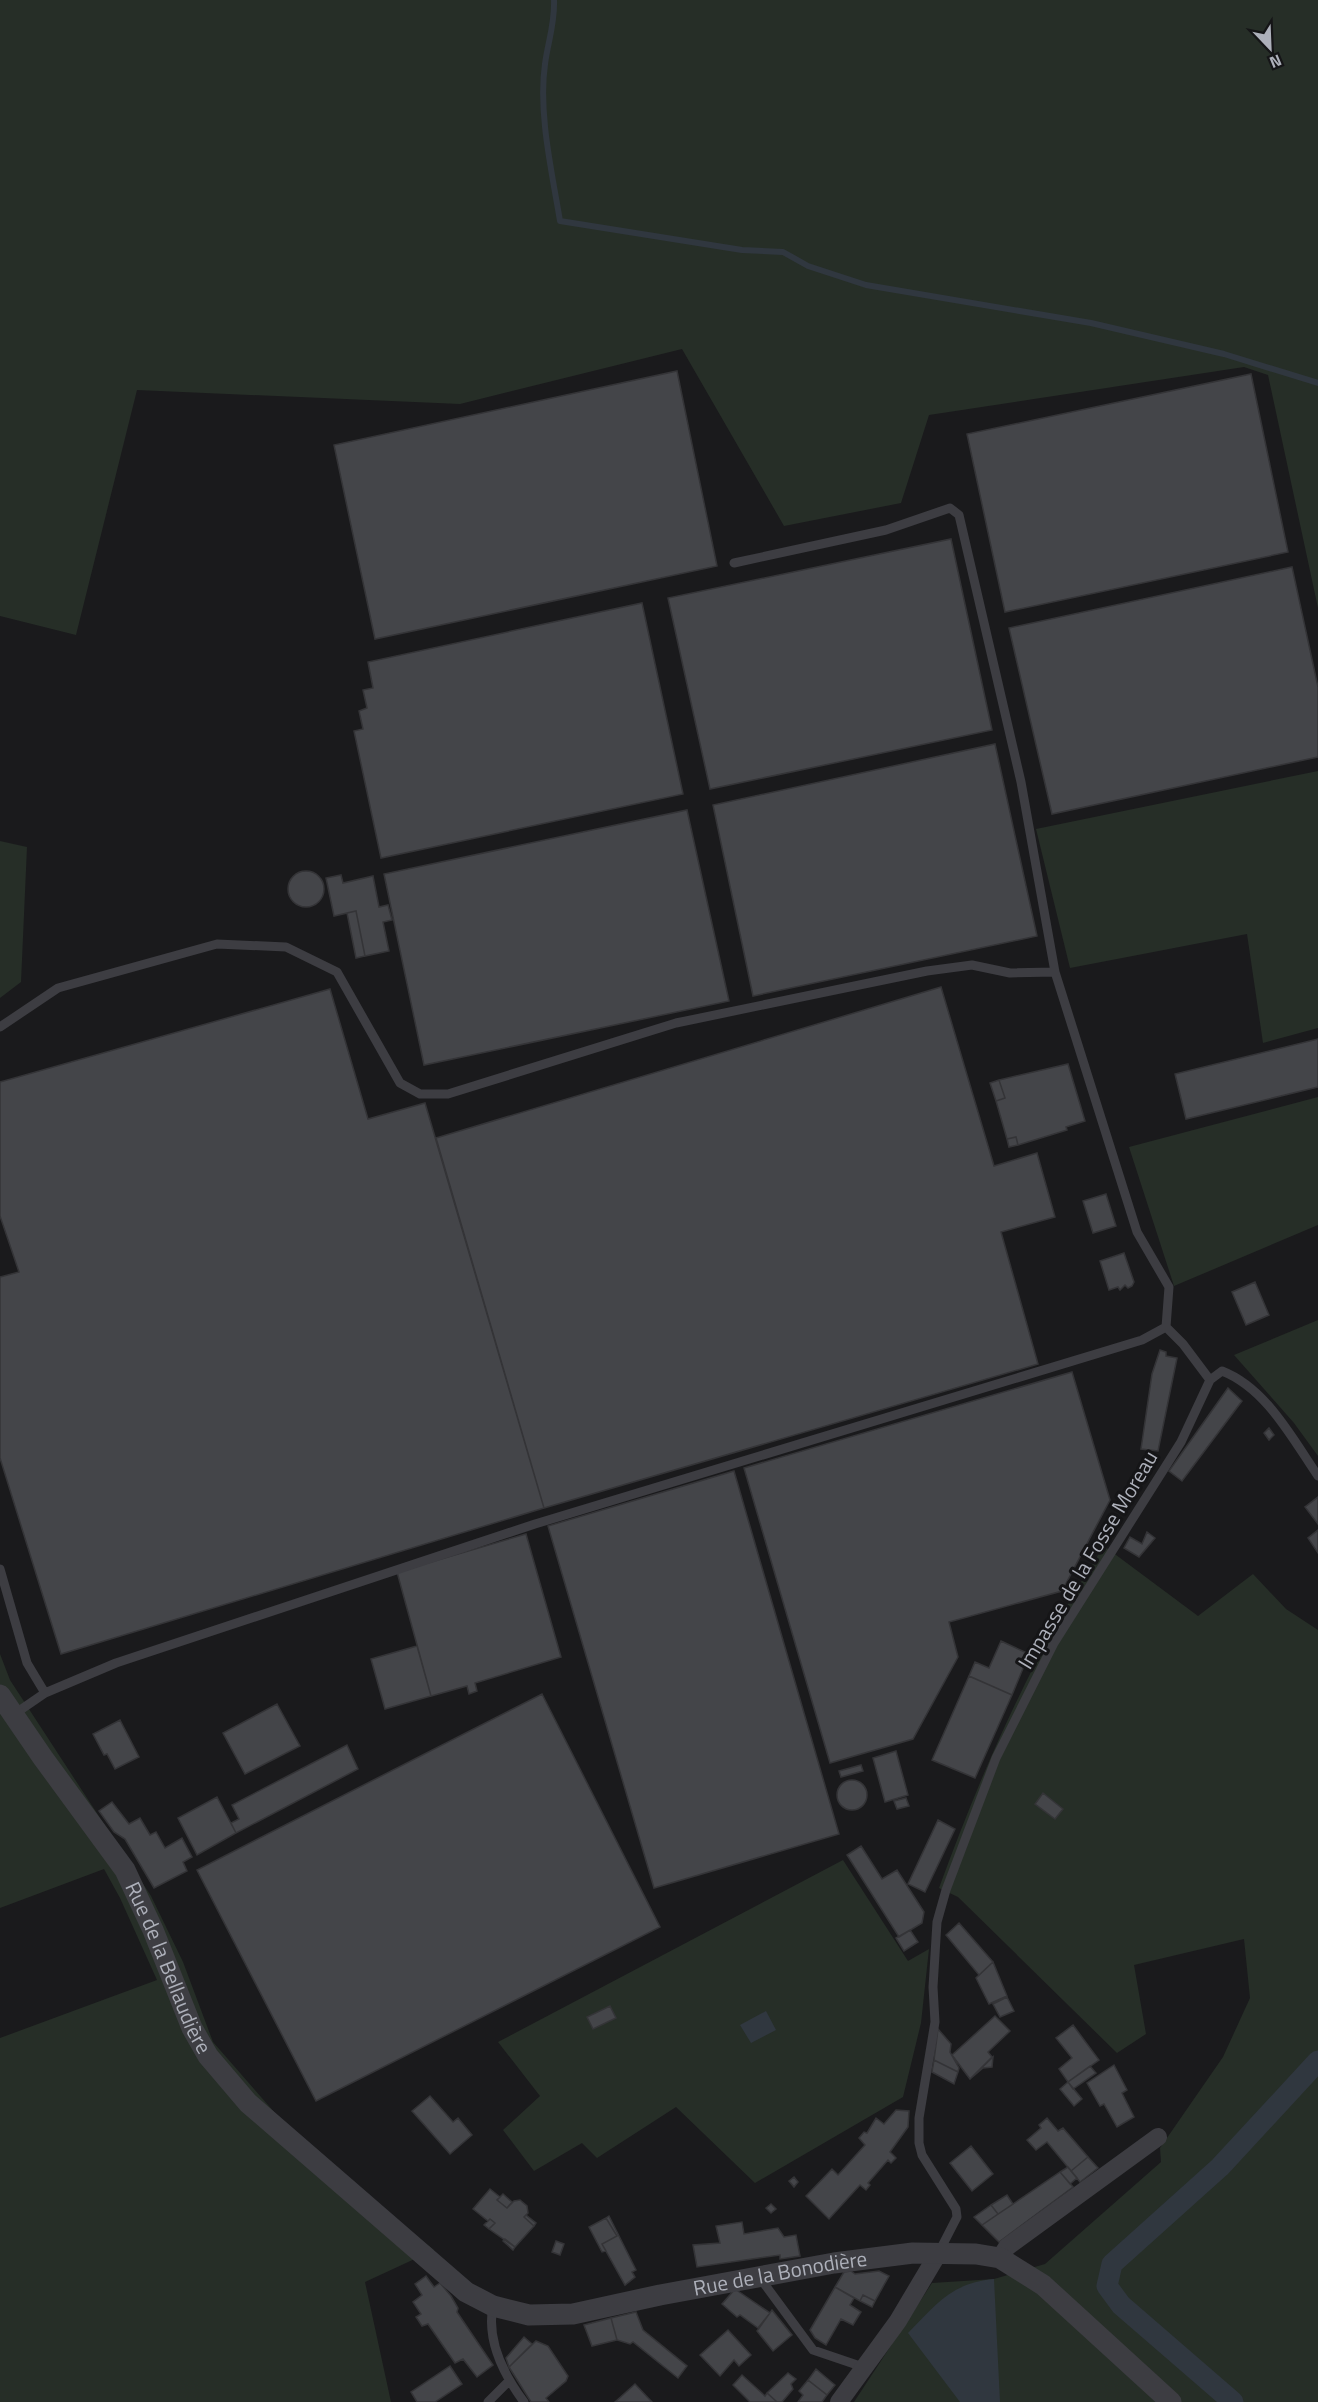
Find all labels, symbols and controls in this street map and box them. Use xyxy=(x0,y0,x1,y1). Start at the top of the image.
north arrow xyxy=(1240,18,1300,78)
text: N xyxy=(1266,49,1286,75)
street label: Impasse de la Fosse Moreau xyxy=(1009,1444,1165,1675)
street label: Rue de la Bellaudière xyxy=(118,1876,220,2059)
street label: Rue de la Bonodière xyxy=(691,2242,869,2304)

